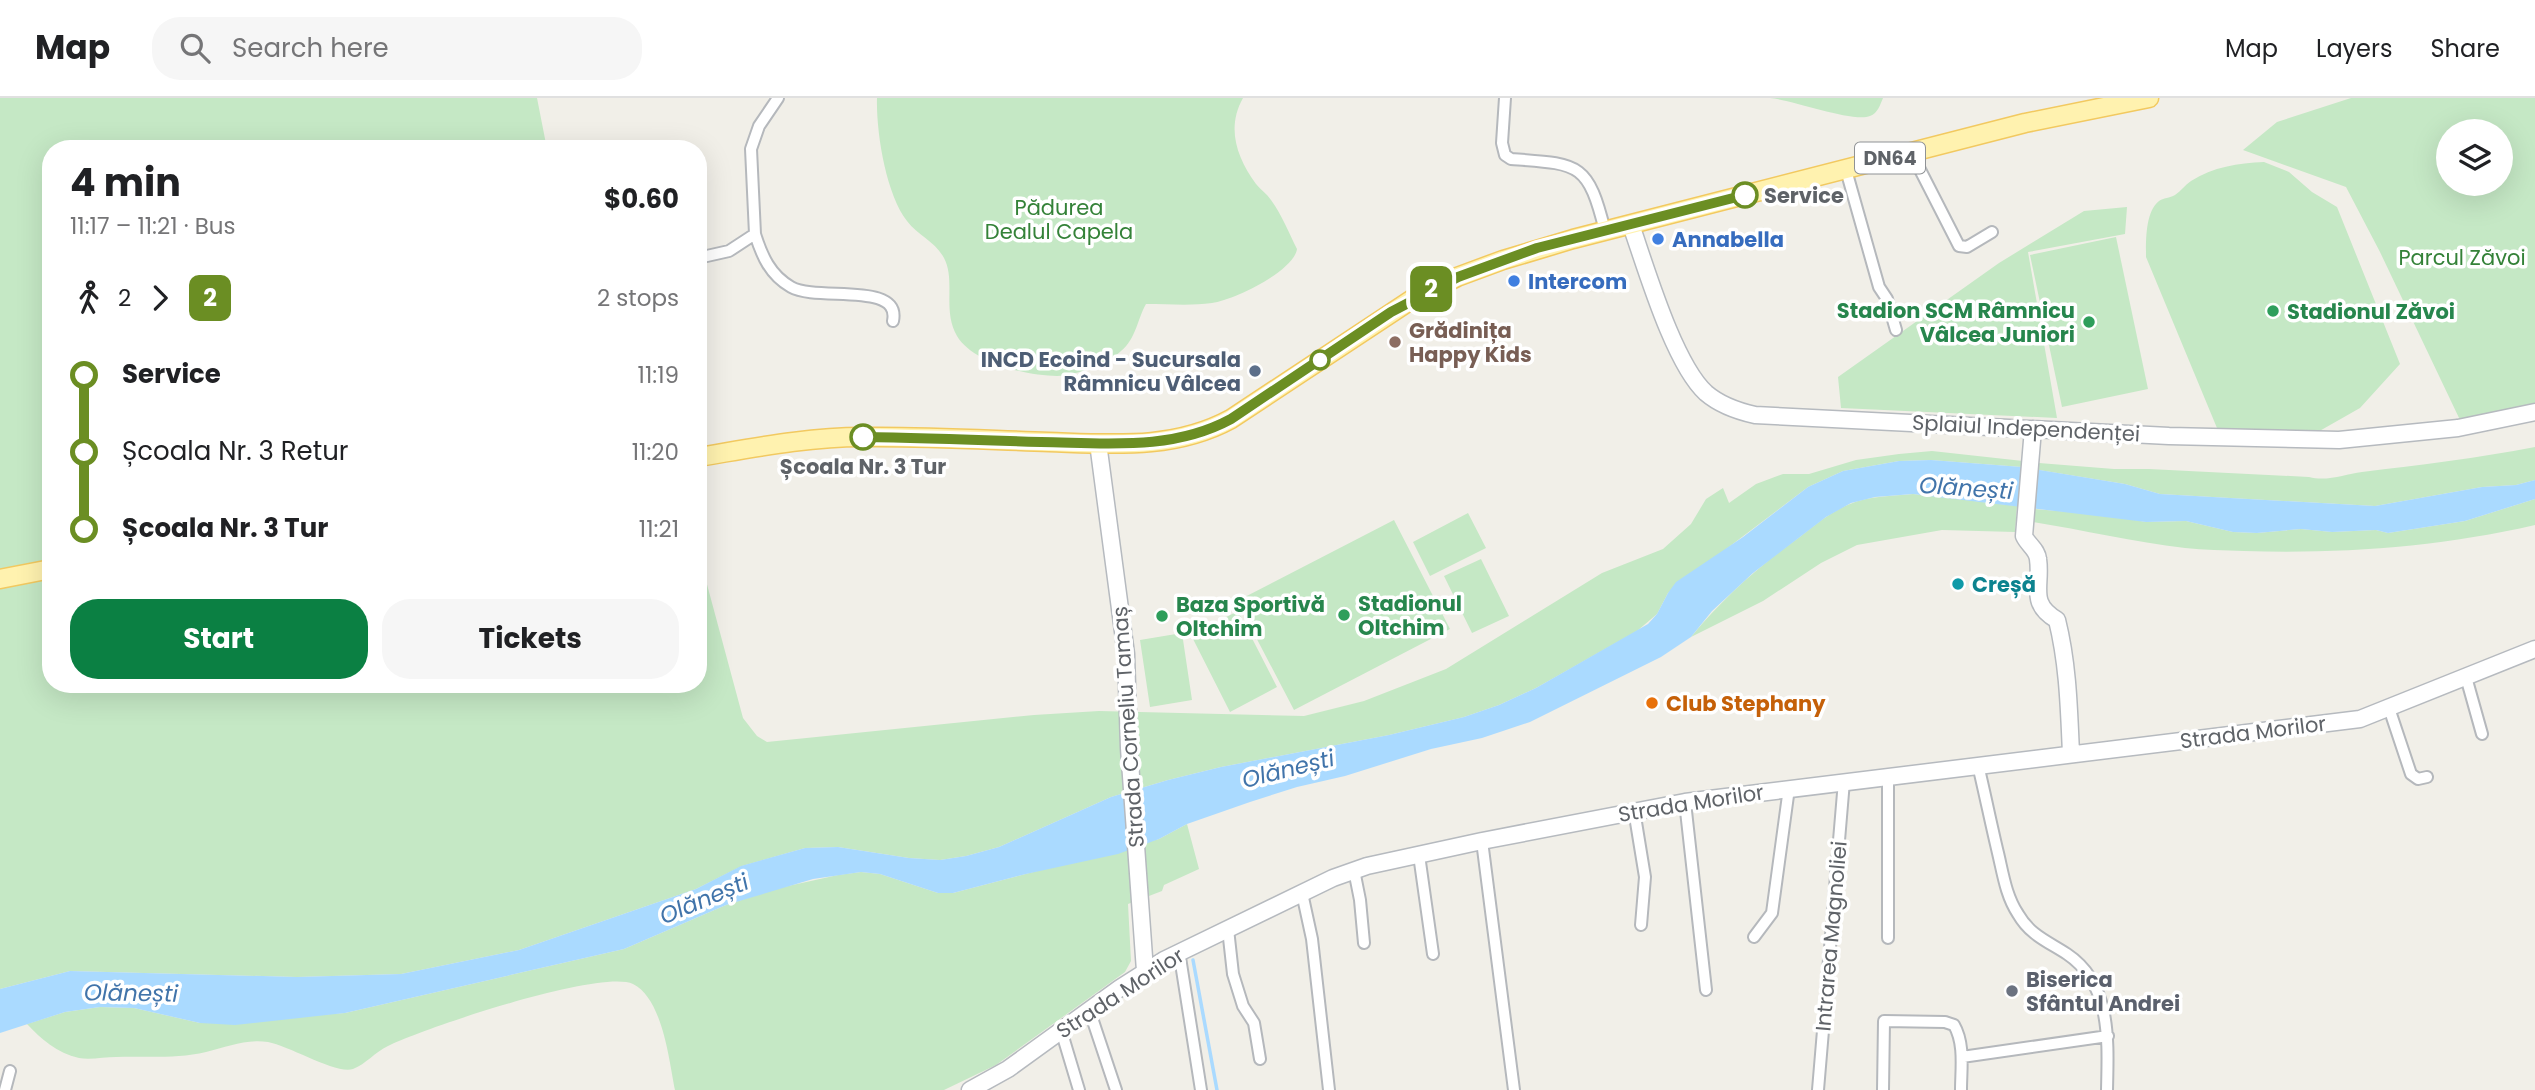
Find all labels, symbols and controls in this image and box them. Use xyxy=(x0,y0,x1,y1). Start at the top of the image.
search box xyxy=(152,17,642,80)
text: Map xyxy=(35,24,110,71)
icon: search xyxy=(176,29,214,67)
text: Search here xyxy=(232,30,389,66)
text: Map xyxy=(2225,32,2278,65)
text: Layers xyxy=(2316,32,2392,65)
text: Share xyxy=(2430,32,2500,65)
map controls xyxy=(2436,119,2513,196)
button: layers xyxy=(2436,119,2513,196)
road number: DN64 xyxy=(1855,142,1925,174)
text: 4 min xyxy=(70,156,181,209)
text: $0.60 xyxy=(604,181,679,217)
place label: Service xyxy=(1764,181,1844,210)
marker: Service xyxy=(1732,182,1758,208)
park label: Pădurea Dealul Capela xyxy=(985,193,1133,246)
text: 11:17 – 11:21 · Bus xyxy=(70,210,236,242)
place label: Annabella xyxy=(1672,225,1784,254)
marker: Annabella xyxy=(1650,231,1666,247)
park label: Parcul Zăvoi xyxy=(2398,243,2526,272)
line badge: 2 xyxy=(1408,266,1454,312)
place label: Intercom xyxy=(1528,267,1627,296)
text: 2 xyxy=(1424,272,1438,305)
marker: Intercom xyxy=(1506,273,1522,289)
icon: walk xyxy=(70,279,108,317)
icon: forward xyxy=(141,279,179,317)
text: 2 xyxy=(203,281,217,314)
text: 2 xyxy=(118,282,131,314)
text: 2 stops xyxy=(597,282,679,314)
place label: Stadion SCM Râmnicu Vâlcea Juniori xyxy=(1837,296,2075,349)
place label: Stadionul Zăvoi xyxy=(2287,297,2455,326)
marker: Stadionul Zăvoi xyxy=(2265,303,2281,319)
marker: Stadion SCM Râmnicu Vâlcea Juniori xyxy=(2081,314,2097,330)
place label: Grădinița Happy Kids xyxy=(1409,316,1532,369)
marker: Grădinița Happy Kids xyxy=(1387,334,1403,350)
place label: INCD Ecoind - Sucursala Râmnicu Vâlcea xyxy=(981,345,1241,398)
unlabelled marker xyxy=(1310,350,1330,370)
text: Service xyxy=(122,356,221,392)
text: 11:19 xyxy=(638,359,679,391)
marker: INCD Ecoind - Sucursala Râmnicu Vâlcea xyxy=(1247,363,1263,379)
street label: Splaiul Independenței xyxy=(1911,408,2141,448)
marker: Școala Nr. 3 Tur xyxy=(850,424,876,450)
text: Școala Nr. 3 Retur xyxy=(122,433,349,469)
text: 11:20 xyxy=(632,436,679,468)
place label: Școala Nr. 3 Tur xyxy=(780,452,946,481)
water label: Olănești xyxy=(1918,469,2014,507)
text: Școala Nr. 3 Tur xyxy=(122,510,328,546)
text: 11:21 xyxy=(639,513,679,545)
place label: Creșă xyxy=(1972,570,2036,599)
marker: Creșă xyxy=(1950,576,1966,592)
place label: Stadionul Oltchim xyxy=(1358,589,1462,642)
place label: Baza Sportivă Oltchim xyxy=(1176,590,1325,643)
button: Start xyxy=(70,599,368,679)
button: Tickets xyxy=(382,599,679,679)
street label: Strada Corneliu Tamaș xyxy=(1105,605,1151,849)
marker: Stadionul Oltchim xyxy=(1336,607,1352,623)
marker: Baza Sportivă Oltchim xyxy=(1154,608,1170,624)
place label: Club Stephany xyxy=(1666,689,1826,718)
marker: Club Stephany xyxy=(1644,695,1660,711)
street label: Strada Morilor xyxy=(2178,709,2328,755)
water label: Olănești xyxy=(1238,742,1338,796)
street label: Strada Morilor xyxy=(1616,777,1766,829)
street label: Intrarea Magnoliei xyxy=(1808,840,1854,1032)
water label: Olănești xyxy=(654,866,754,932)
street label: Strada Morilor xyxy=(1050,941,1190,1045)
place label: Biserica Sfântul Andrei xyxy=(2026,965,2180,1018)
water label: Olănești xyxy=(84,976,179,1010)
marker: Biserica Sfântul Andrei xyxy=(2004,983,2020,999)

